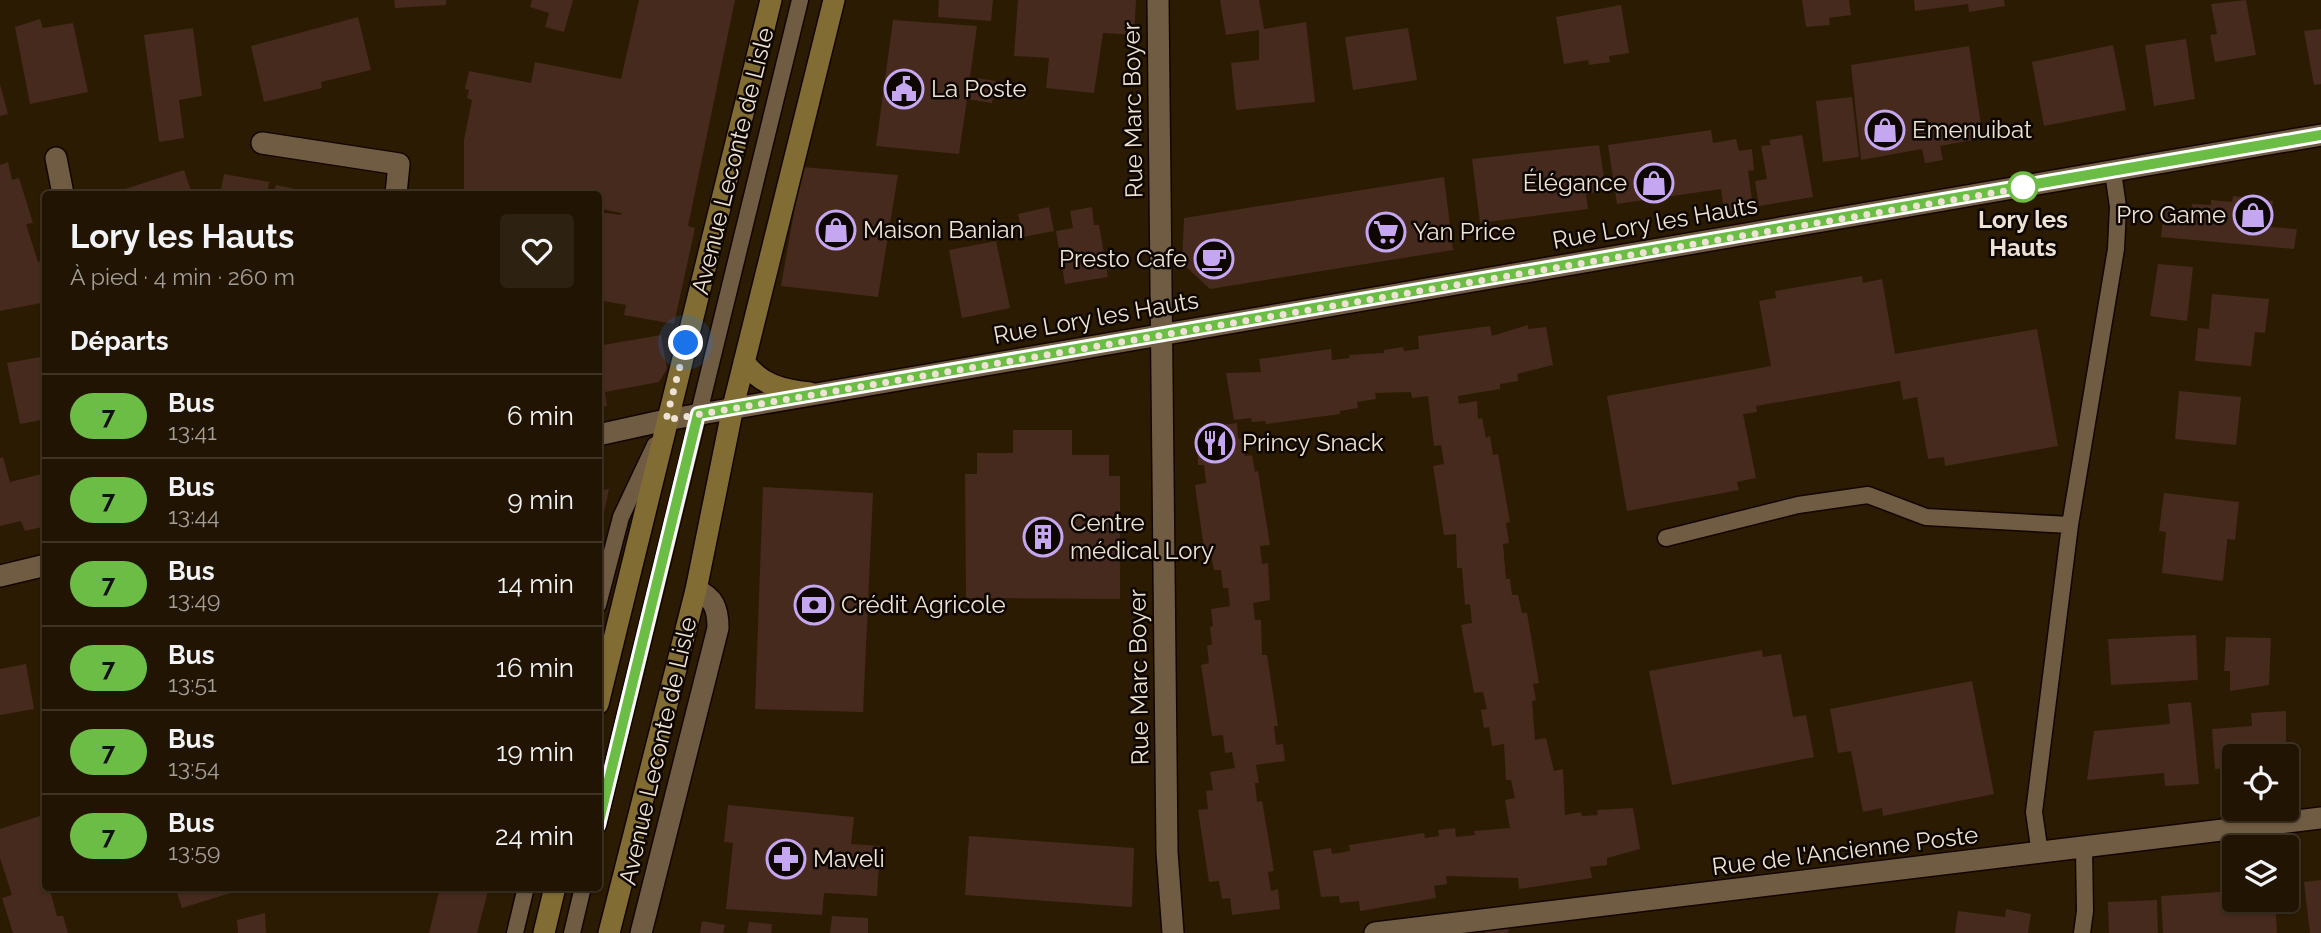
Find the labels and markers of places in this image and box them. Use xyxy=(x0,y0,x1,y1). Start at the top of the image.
public building icon: La Poste xyxy=(883,68,925,110)
place label: La Poste xyxy=(931,74,1027,103)
shop icon: Emenuibat xyxy=(1864,109,1906,151)
place label: Emenuibat xyxy=(1912,115,2032,144)
shop icon: Élégance xyxy=(1633,162,1675,204)
place label: Élégance xyxy=(1523,168,1627,197)
marker: Lory les Hauts xyxy=(2008,172,2038,202)
shop icon: Pro Game xyxy=(2232,194,2274,236)
place label: Pro Game xyxy=(2116,200,2226,229)
place label: Lory les Hauts xyxy=(1978,205,2068,262)
shop icon: Maison Banian xyxy=(815,209,857,251)
supermarket icon: Yan Price xyxy=(1365,211,1407,253)
place label: Maison Banian xyxy=(863,215,1024,244)
place label: Yan Price xyxy=(1413,217,1515,246)
cafe icon: Presto Cafe xyxy=(1193,238,1235,280)
place label: Presto Cafe xyxy=(1059,244,1187,273)
restaurant icon: Princy Snack xyxy=(1194,422,1236,464)
place label: Princy Snack xyxy=(1242,428,1384,457)
place label: Centre médical Lory xyxy=(1070,508,1214,565)
building icon: Centre médical Lory xyxy=(1022,516,1064,558)
bank icon: Crédit Agricole xyxy=(793,584,835,626)
place label: Crédit Agricole xyxy=(841,590,1005,619)
pharmacy icon: Maveli xyxy=(765,838,807,880)
place label: Maveli xyxy=(813,844,885,873)

